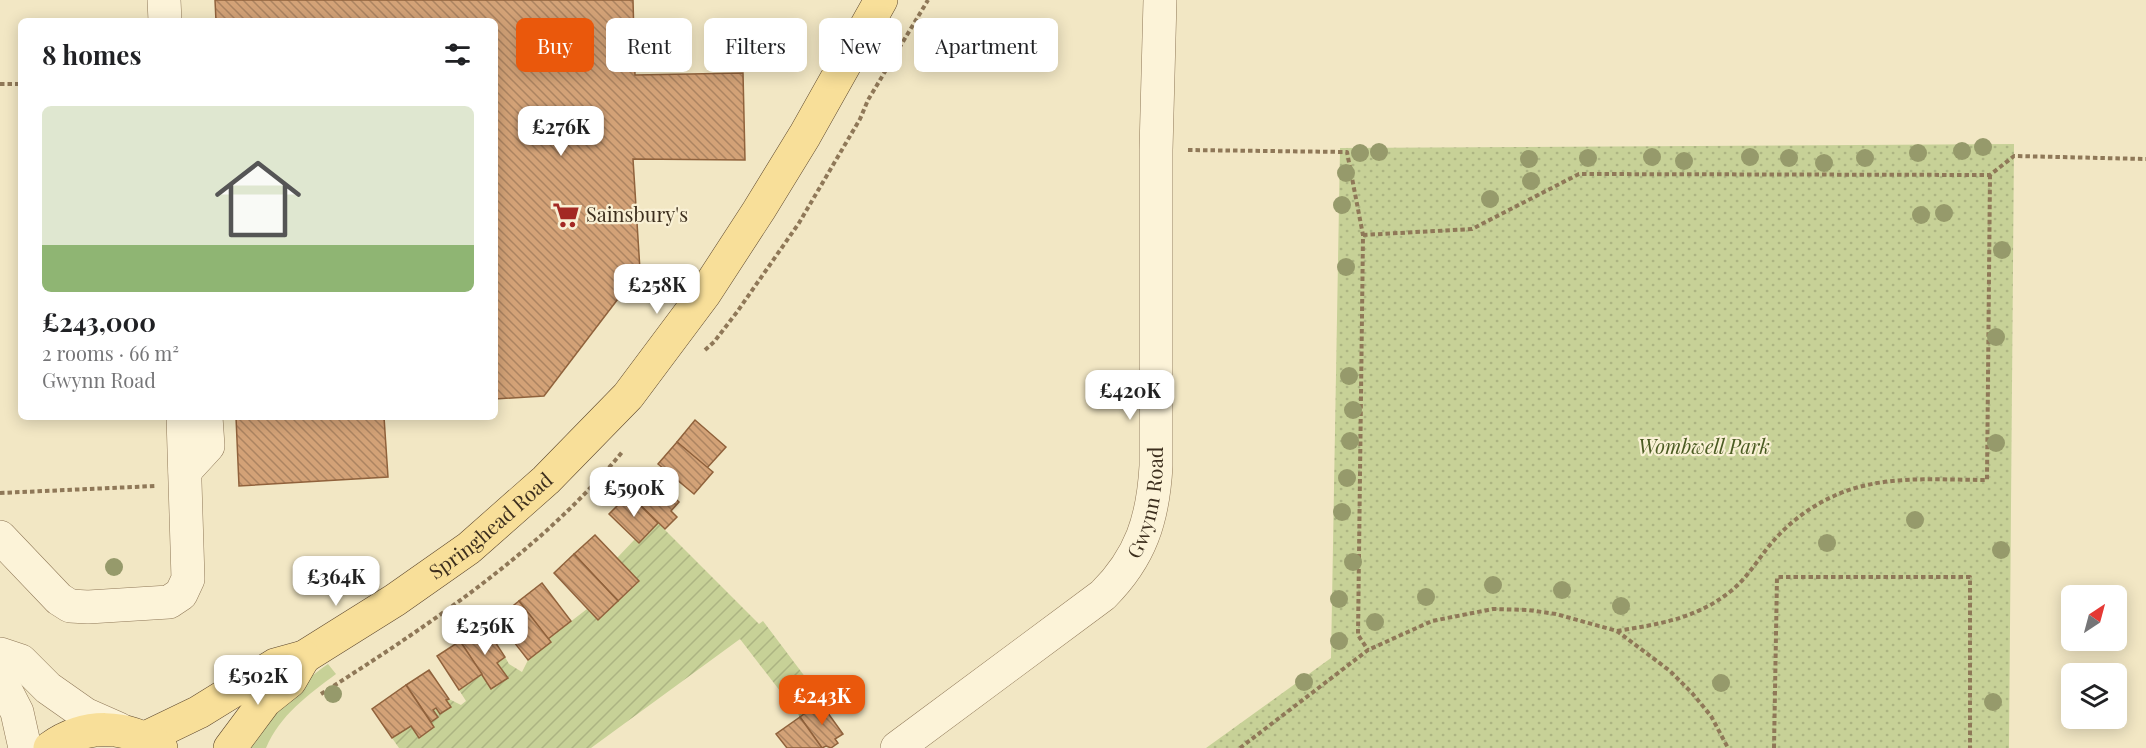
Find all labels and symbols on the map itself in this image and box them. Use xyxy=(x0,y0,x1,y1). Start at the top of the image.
pin: £276K xyxy=(519,106,603,157)
supermarket icon: Sainsbury's xyxy=(551,200,581,230)
place label: Sainsbury's xyxy=(586,200,688,227)
pin: £258K xyxy=(615,264,699,315)
pin: £420K xyxy=(1088,370,1172,421)
park label: Wombwell Park xyxy=(1638,432,1770,459)
street label: Gwynn Road xyxy=(1119,446,1168,562)
street label: Springhead Road xyxy=(423,465,558,584)
pin: £590K xyxy=(592,467,676,518)
pin: £364K xyxy=(294,556,378,607)
north arrow xyxy=(2061,585,2127,651)
pin: £256K xyxy=(443,605,527,656)
pin: £502K xyxy=(216,655,300,706)
pin: £243K xyxy=(780,675,864,726)

